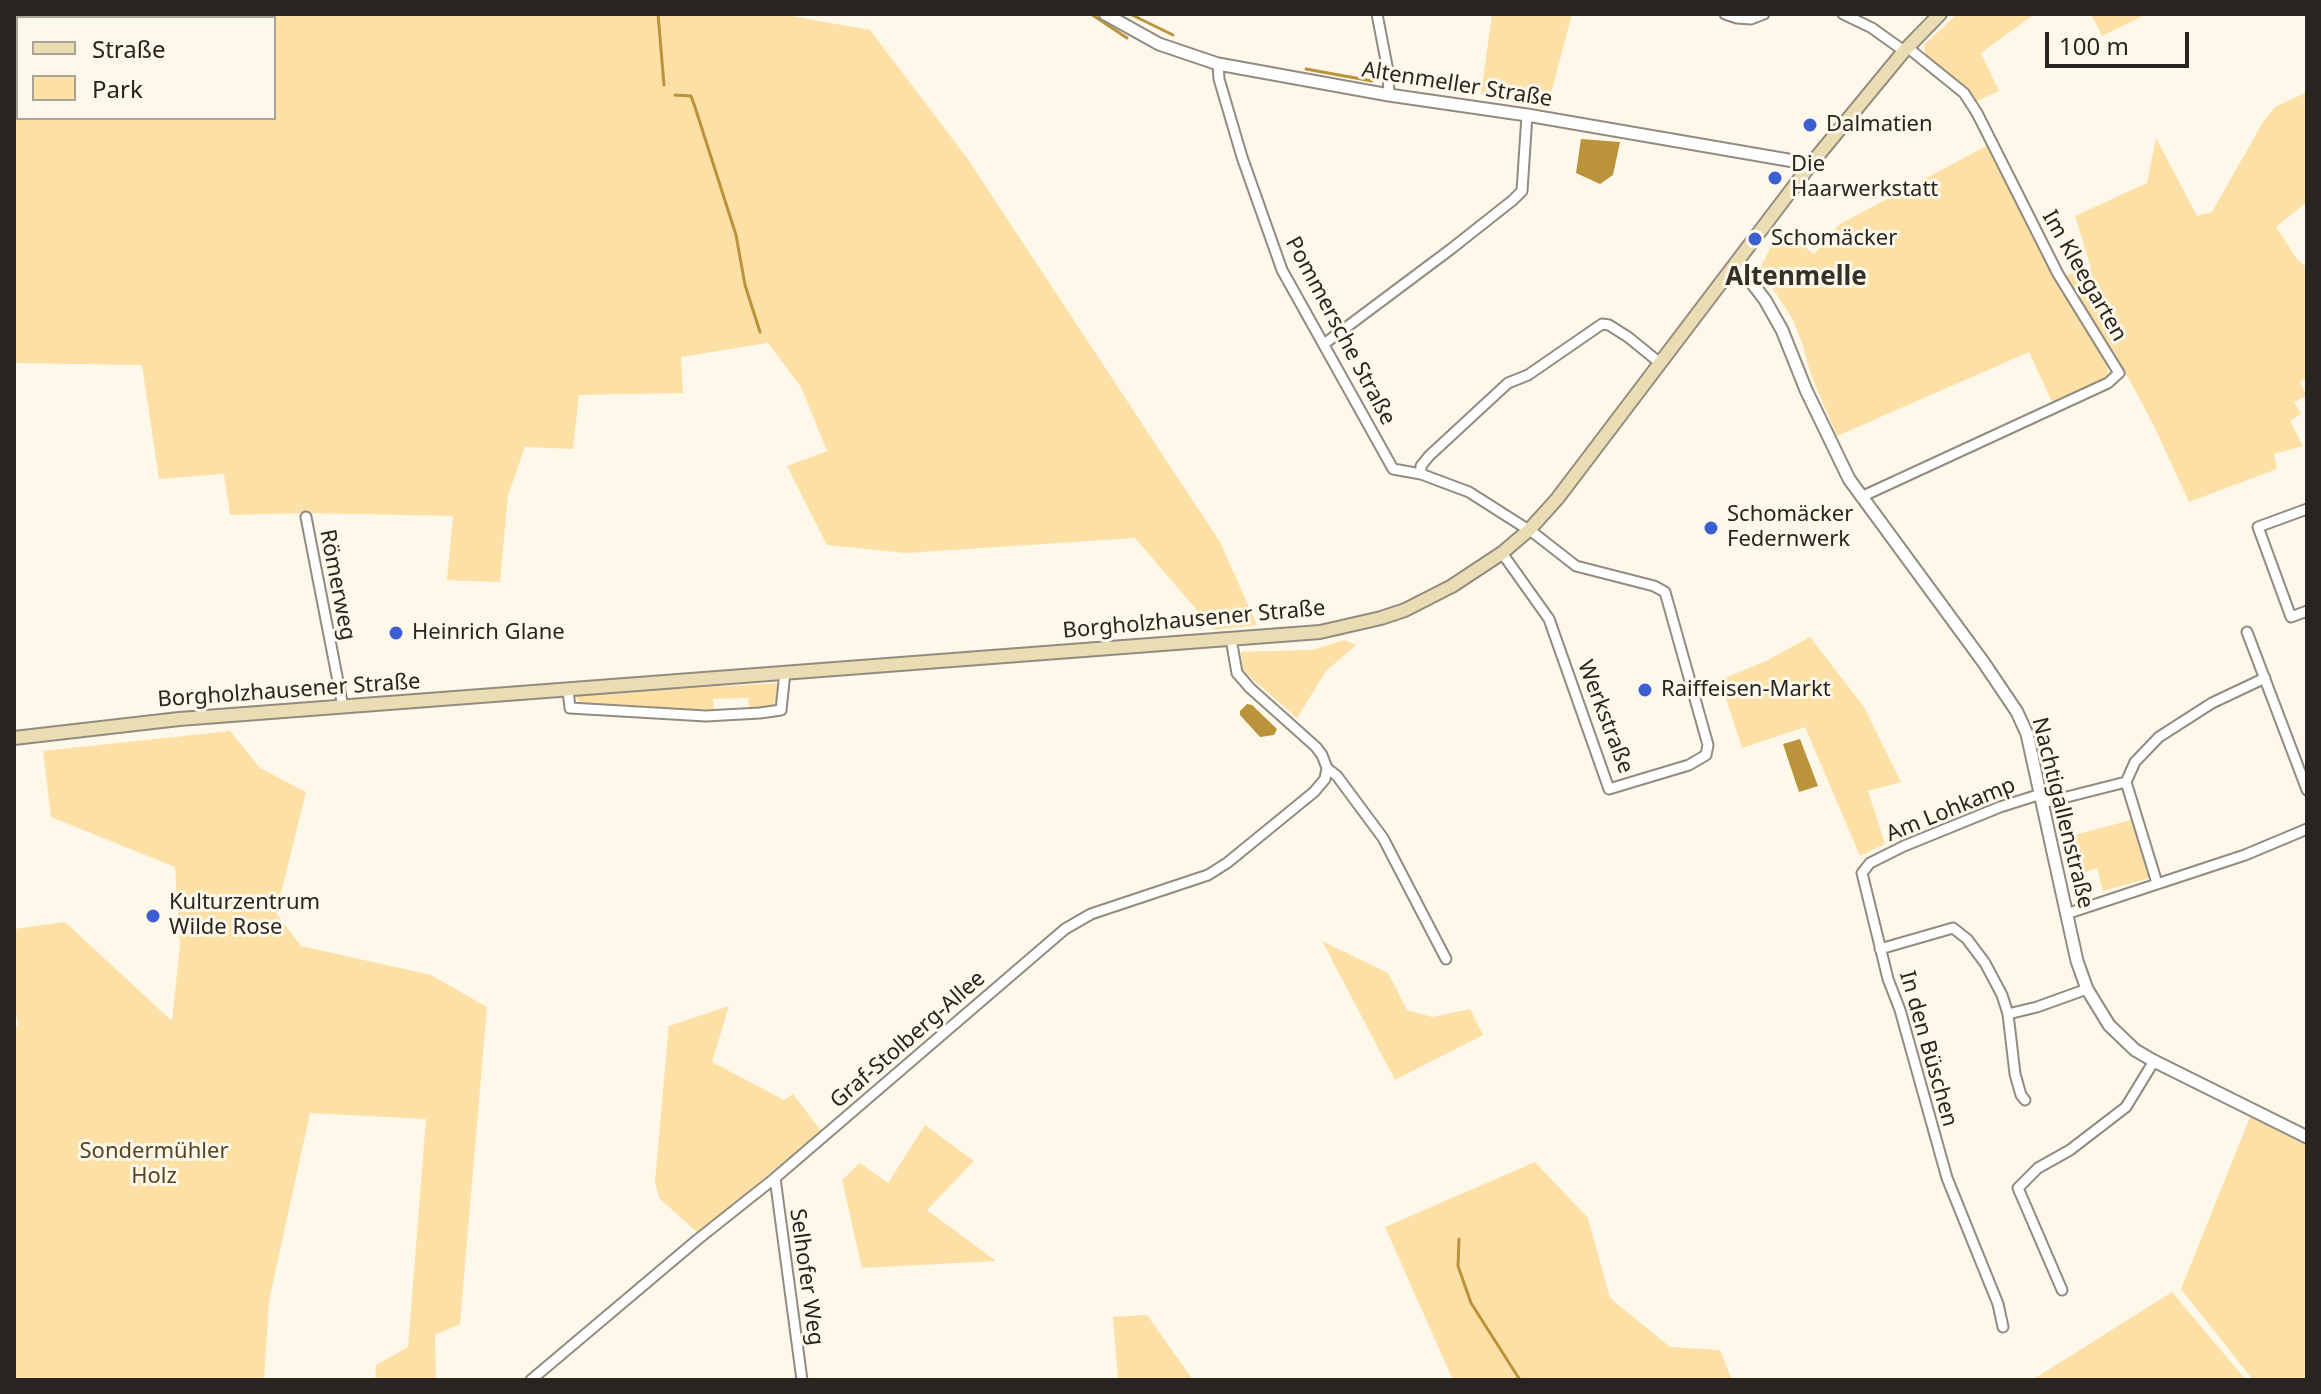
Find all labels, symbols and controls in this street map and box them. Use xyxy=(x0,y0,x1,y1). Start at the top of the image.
legend xyxy=(16,16,276,120)
scale bar xyxy=(2049,16,2193,66)
text: 100 m xyxy=(2059,29,2129,62)
text: Straße xyxy=(92,32,165,65)
street label: Altenmeller Straße xyxy=(1360,57,1554,113)
text: Park xyxy=(92,72,143,105)
place label: Dalmatien xyxy=(1826,112,1933,138)
marker: Dalmatien xyxy=(1801,116,1819,134)
place label: Die Haarwerkstatt xyxy=(1791,152,1938,204)
marker: Die Haarwerkstatt xyxy=(1766,169,1784,187)
street label: Im Kleegarten xyxy=(2036,206,2132,346)
place label: Schomäcker xyxy=(1771,226,1897,252)
marker: Schomäcker xyxy=(1746,230,1764,248)
street label: Pommersche Straße xyxy=(1279,232,1401,430)
district label: Altenmelle xyxy=(1725,262,1867,294)
place label: Schomäcker Federnwerk xyxy=(1727,502,1853,554)
marker: Schomäcker Federnwerk xyxy=(1702,519,1720,537)
street label: Römerweg xyxy=(313,527,361,643)
street label: Borgholzhausener Straße xyxy=(1062,595,1326,645)
place label: Heinrich Glane xyxy=(412,620,565,646)
marker: Heinrich Glane xyxy=(387,624,405,642)
street label: Werkstraße xyxy=(1571,657,1639,777)
street label: Borgholzhausener Straße xyxy=(157,669,421,713)
place label: Raiffeisen-Markt xyxy=(1661,677,1831,703)
marker: Raiffeisen-Markt xyxy=(1636,681,1654,699)
street label: Nachtigallenstraße xyxy=(2026,715,2098,911)
street label: Am Lohkamp xyxy=(1883,772,2019,848)
place label: Kulturzentrum Wilde Rose xyxy=(169,890,320,942)
marker: Kulturzentrum Wilde Rose xyxy=(144,907,162,925)
street label: Graf-Stolberg-Allee xyxy=(825,966,991,1114)
street label: In den Büschen xyxy=(1893,968,1963,1130)
park label: Sondermühler Holz xyxy=(80,1139,228,1190)
street label: Selhofer Weg xyxy=(783,1207,829,1347)

